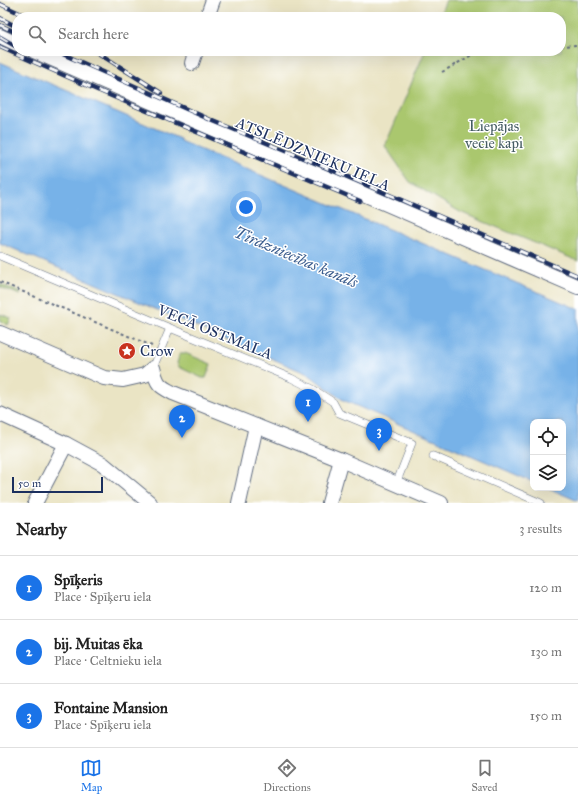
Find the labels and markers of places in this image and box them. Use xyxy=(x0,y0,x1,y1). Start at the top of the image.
place icon: Crow xyxy=(117,341,137,361)
place label: Crow xyxy=(140,342,173,360)
pin: 1 xyxy=(295,389,321,422)
pin: 2 xyxy=(169,405,195,438)
pin: 3 xyxy=(366,418,392,451)

